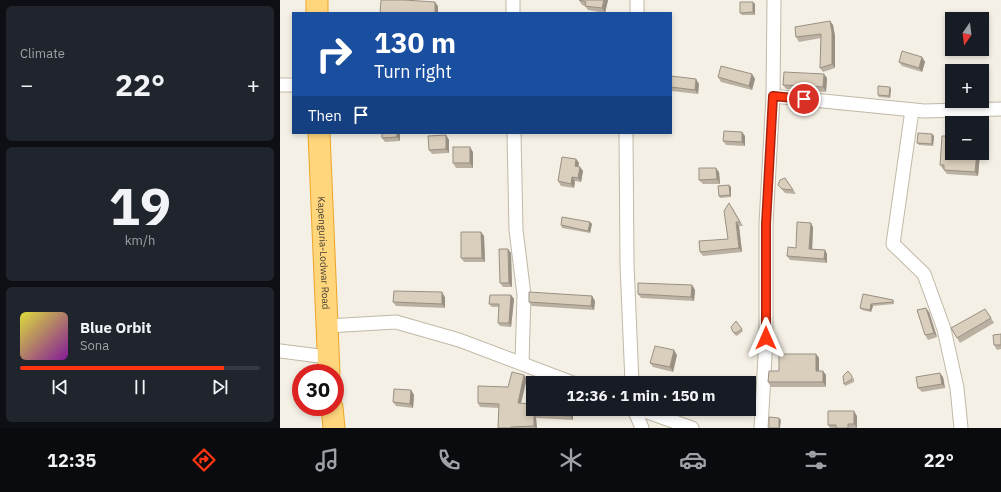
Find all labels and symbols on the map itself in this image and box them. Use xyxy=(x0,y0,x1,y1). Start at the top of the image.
north arrow xyxy=(945,12,989,56)
pin xyxy=(787,82,821,116)
street label: Kapenguria-Lodwar Road xyxy=(315,196,333,310)
position arrow xyxy=(745,317,787,359)
speed limit sign: 30 xyxy=(292,364,344,416)

